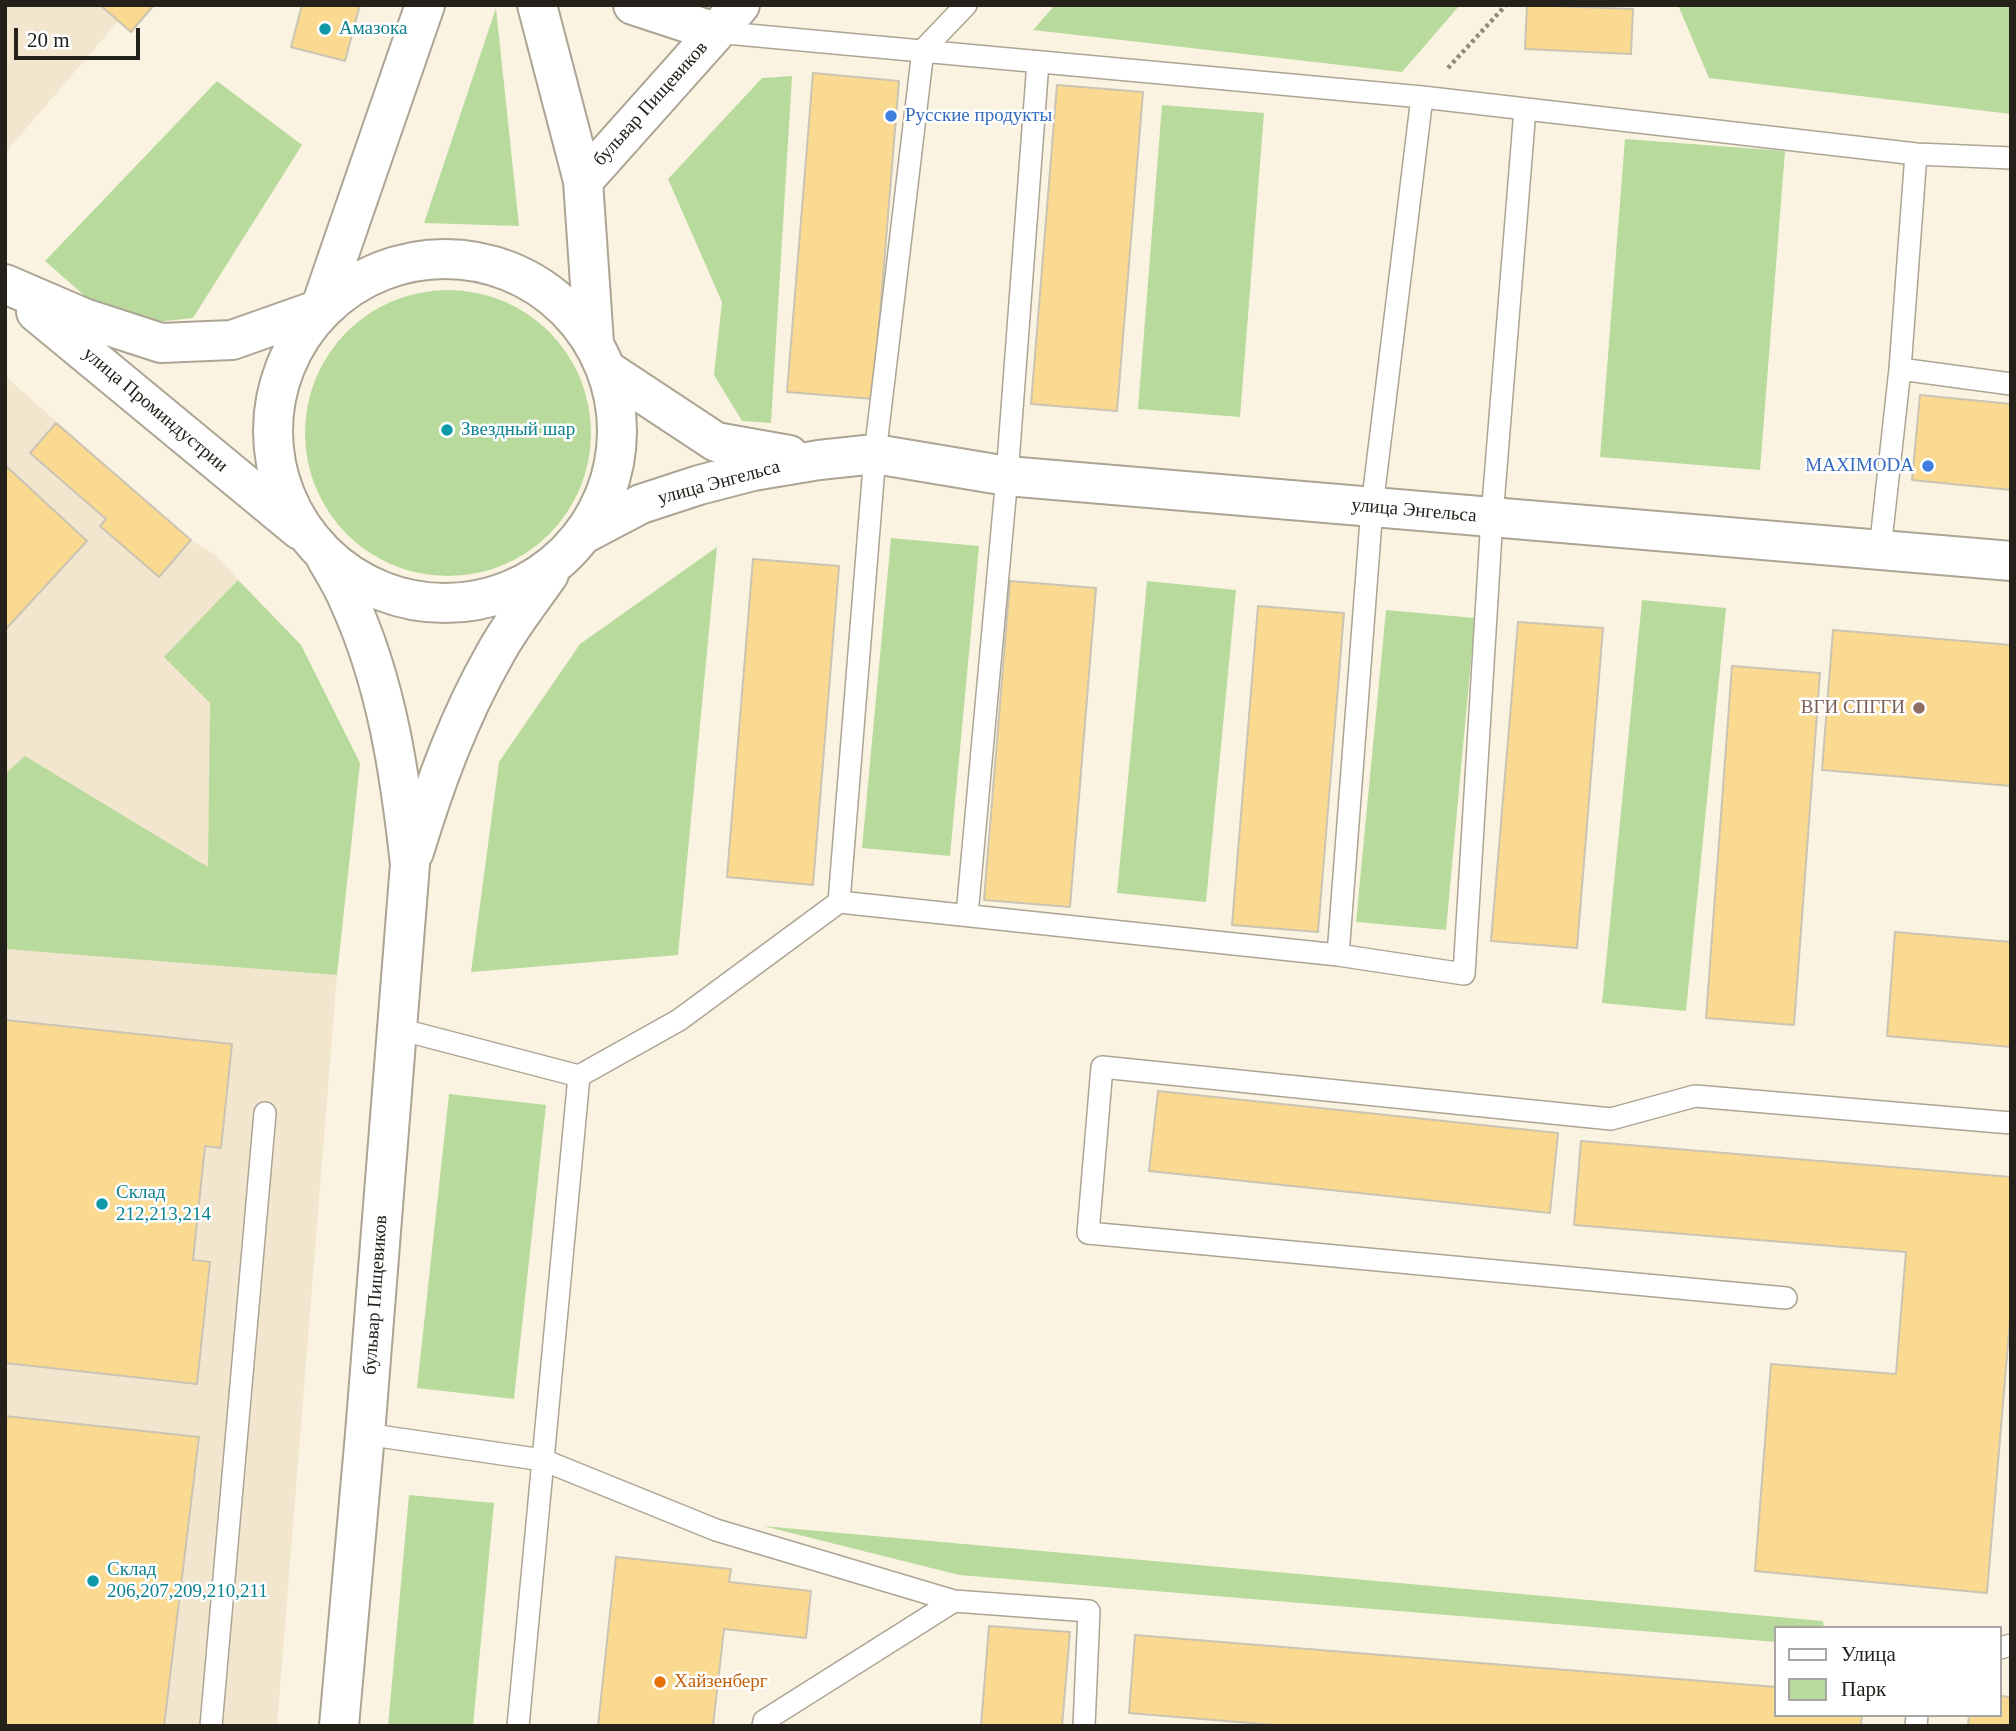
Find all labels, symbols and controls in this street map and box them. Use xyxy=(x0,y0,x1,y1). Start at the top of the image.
scale bar xyxy=(18,14,144,58)
place label: Амазока xyxy=(339,18,407,40)
marker: Амазока xyxy=(317,21,333,37)
text: 20 m xyxy=(27,28,70,52)
street label: бульвар Пищевиков xyxy=(589,37,713,171)
place label: Русские продукты xyxy=(905,105,1052,127)
marker: Русские продукты xyxy=(883,108,899,124)
street label: улица Проминдустрии xyxy=(78,343,232,477)
place label: Звездный шар xyxy=(461,419,575,441)
marker: Звездный шар xyxy=(439,422,455,438)
place label: MAXIMODA xyxy=(1805,455,1914,477)
street label: улица Энгельса xyxy=(655,456,783,510)
marker: MAXIMODA xyxy=(1920,458,1936,474)
street label: улица Энгельса xyxy=(1350,494,1478,528)
place label: ВГИ СПГГИ xyxy=(1801,697,1905,719)
marker: ВГИ СПГГИ xyxy=(1911,700,1927,716)
place label: Склад 212,213,214 xyxy=(116,1182,211,1226)
marker: Склад 212,213,214 xyxy=(94,1196,110,1212)
street label: бульвар Пищевиков xyxy=(359,1214,393,1376)
place label: Склад 206,207,209,210,211 xyxy=(107,1559,268,1603)
marker: Склад 206,207,209,210,211 xyxy=(85,1573,101,1589)
legend xyxy=(1774,1626,2002,1717)
text: Улица xyxy=(1841,1642,1896,1666)
place label: Хайзенберг xyxy=(674,1671,768,1693)
marker: Хайзенберг xyxy=(652,1674,668,1690)
text: Парк xyxy=(1841,1677,1886,1701)

